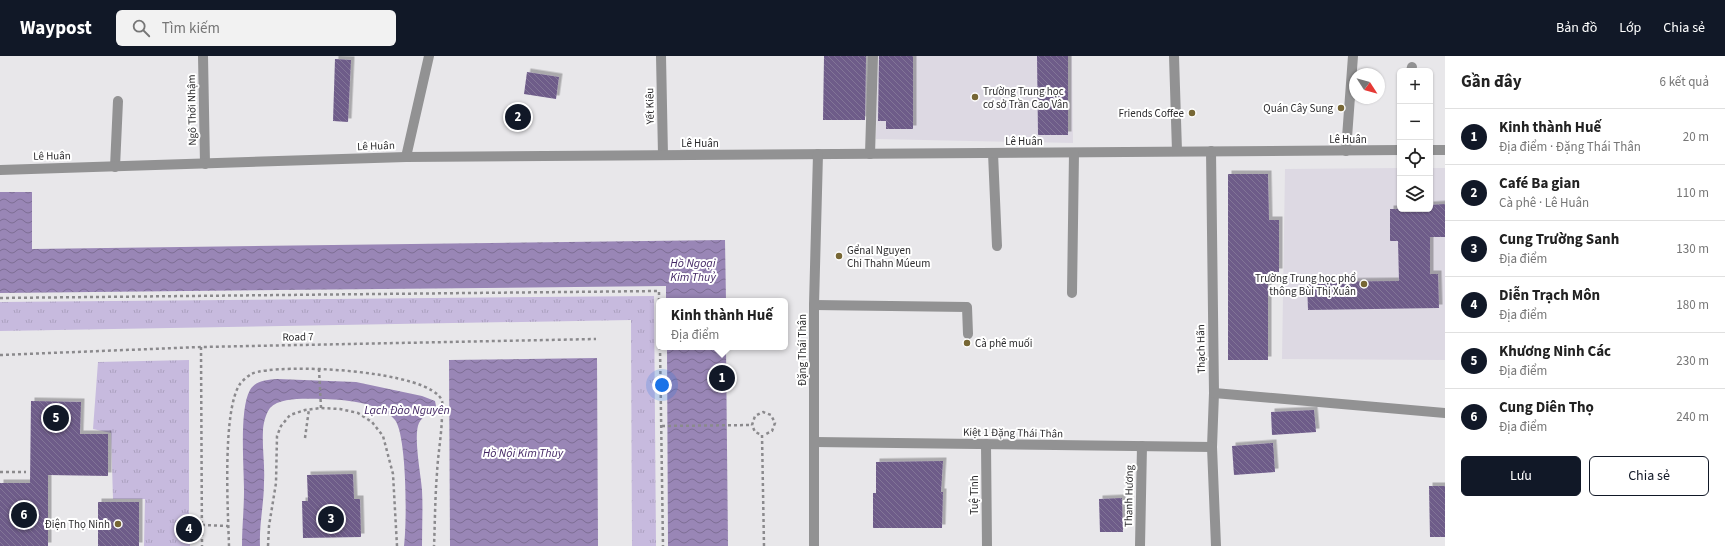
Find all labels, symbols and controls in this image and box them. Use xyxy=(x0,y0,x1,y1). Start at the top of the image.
search box xyxy=(116,10,396,46)
text: Waypost xyxy=(20,15,92,42)
icon: search xyxy=(130,17,152,39)
text: Tìm kiếm xyxy=(162,18,220,39)
text: Bản đồ xyxy=(1556,18,1597,38)
text: Lớp xyxy=(1619,18,1641,38)
text: Chia sẻ xyxy=(1663,18,1705,38)
north arrow xyxy=(1349,68,1385,104)
map controls xyxy=(1397,68,1433,212)
button: + xyxy=(1397,68,1433,104)
text: Gần đây xyxy=(1461,70,1522,94)
text: 6 kết quả xyxy=(1660,73,1709,91)
street label: Ngô Thời Nhậm xyxy=(184,74,200,146)
place label: Trường Trung học cơ sở Trần Cao Vân xyxy=(983,84,1068,112)
street label: Yết Kiêu xyxy=(642,88,658,125)
marker: Trường Trung học cơ sở Trần Cao Vân xyxy=(970,92,980,102)
place label: Quán Cây Sung xyxy=(1263,101,1333,116)
pin: 2 xyxy=(505,102,531,132)
marker: Quán Cây Sung xyxy=(1336,103,1346,113)
button: − xyxy=(1397,104,1433,140)
place label: Friends Coffee xyxy=(1119,106,1185,121)
marker: Friends Coffee xyxy=(1187,108,1197,118)
text: Kinh thành Huế xyxy=(1499,117,1601,138)
text: 1 xyxy=(1471,128,1477,146)
text: 20 m xyxy=(1683,128,1709,146)
street label: Lê Huân xyxy=(1329,132,1367,147)
street label: Lê Huân xyxy=(1005,134,1043,149)
street label: Lê Huân xyxy=(681,136,719,151)
street label: Lê Huân xyxy=(357,138,395,154)
text: Địa điểm · Đặng Thái Thân xyxy=(1499,138,1641,156)
button: locate xyxy=(1397,140,1433,176)
street label: Lê Huân xyxy=(33,148,71,164)
text: Café Ba gian xyxy=(1499,173,1580,194)
button: layers xyxy=(1397,176,1433,212)
text: 2 xyxy=(1471,184,1477,202)
text: 110 m xyxy=(1676,184,1709,202)
text: Cà phê · Lê Huân xyxy=(1499,194,1589,212)
text: Cung Trường Sanh xyxy=(1499,229,1619,250)
text: 3 xyxy=(1471,240,1477,258)
text: 130 m xyxy=(1676,240,1709,258)
place label: Gểnal Nguyen Chi Thahn Múeum xyxy=(847,243,930,271)
text: Địa điểm xyxy=(1499,250,1547,268)
marker: Gểnal Nguyen Chi Thahn Múeum xyxy=(834,251,844,261)
water label: Hồ Ngoại Kim Thuỷ xyxy=(670,255,716,286)
place label: Trường Trung học phổ thông Bùi Thị Xuân xyxy=(1255,271,1356,299)
marker: Trường Trung học phổ thông Bùi Thị Xuân xyxy=(1359,279,1369,289)
text: Diễn Trạch Môn xyxy=(1499,285,1600,306)
text: 4 xyxy=(1471,296,1477,314)
text: 180 m xyxy=(1676,296,1709,314)
popup xyxy=(656,298,788,350)
text: Kinh thành Huế xyxy=(671,305,773,326)
text: Địa điểm xyxy=(1499,306,1547,324)
street label: Đặng Thái Thân xyxy=(795,314,810,386)
street label: Thạch Hãn xyxy=(1193,324,1209,374)
text: Địa điểm xyxy=(671,326,719,344)
street label: Road 7 xyxy=(282,329,314,345)
place label: Cà phê muối xyxy=(975,336,1033,351)
marker: Cà phê muối xyxy=(962,338,972,348)
text: Khương Ninh Các xyxy=(1499,341,1611,362)
text: 5 xyxy=(1471,352,1477,370)
text: 230 m xyxy=(1676,352,1709,370)
text: Địa điểm xyxy=(1499,362,1547,380)
pin: 1 xyxy=(709,363,735,393)
your location xyxy=(652,375,672,395)
text: Cung Diên Thọ xyxy=(1499,397,1594,418)
water label: Lạch Đào Nguyên xyxy=(364,402,450,419)
pin: 5 xyxy=(43,403,69,433)
text: 6 xyxy=(1471,408,1477,426)
text: 240 m xyxy=(1676,408,1709,426)
text: Địa điểm xyxy=(1499,418,1547,436)
street label: Kiệt 1 Đặng Thái Thân xyxy=(963,425,1063,441)
water label: Hồ Nội Kim Thủy xyxy=(483,445,564,462)
button: Lưu xyxy=(1461,456,1581,496)
button: Chia sẻ xyxy=(1589,456,1709,496)
street label: Thanh Hương xyxy=(1121,464,1137,527)
street label: Tuệ Tĩnh xyxy=(967,475,982,515)
pin: 6 xyxy=(11,500,37,530)
pin: 3 xyxy=(318,504,344,534)
pin: 4 xyxy=(176,514,202,544)
place label: Điện Thọ Ninh xyxy=(45,517,110,532)
marker: Điện Thọ Ninh xyxy=(113,519,123,529)

